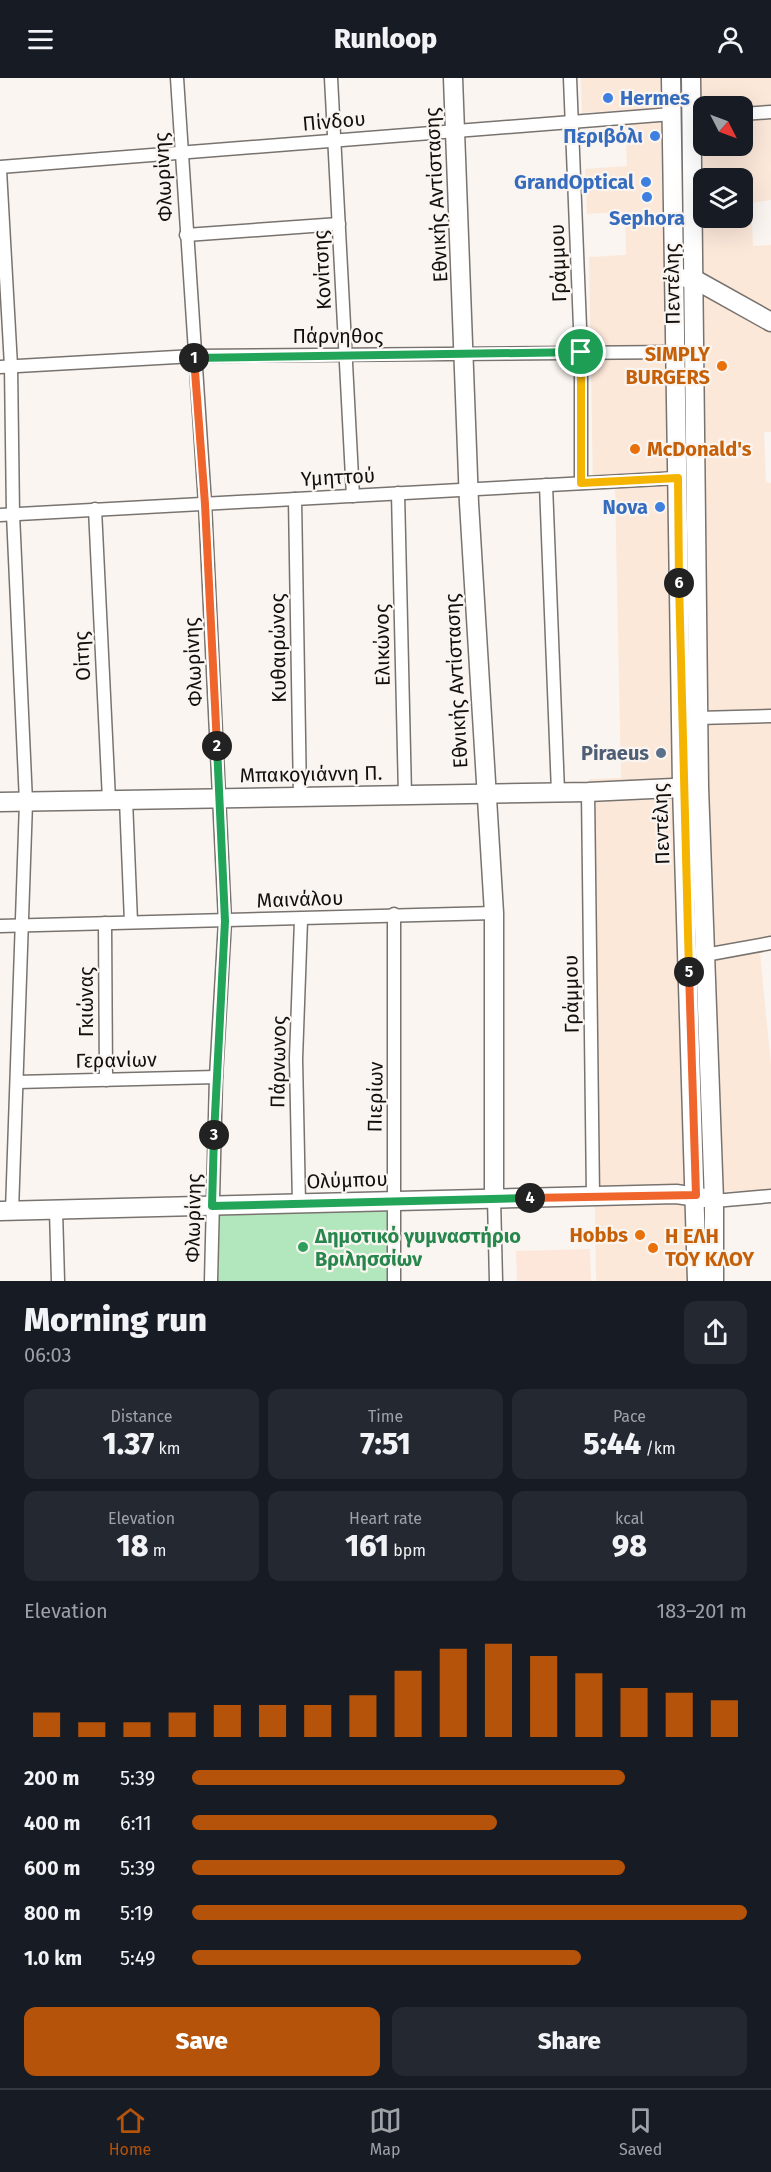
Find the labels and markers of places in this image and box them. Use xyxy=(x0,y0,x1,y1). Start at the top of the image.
place label: Hermes xyxy=(620,86,690,110)
marker: Hermes xyxy=(601,91,615,105)
place label: Περιβόλι xyxy=(563,124,643,148)
marker: Περιβόλι xyxy=(648,129,662,143)
place label: GrandOptical xyxy=(514,170,634,194)
marker: GrandOptical xyxy=(639,175,653,189)
marker: Sephora xyxy=(640,190,654,204)
place label: Sephora xyxy=(609,206,685,230)
pin xyxy=(555,326,606,377)
place label: SIMPLY BURGERS xyxy=(626,342,711,389)
pin: 1 xyxy=(179,343,209,373)
marker: SIMPLY BURGERS xyxy=(715,359,729,373)
place label: McDonald's xyxy=(647,437,752,461)
marker: McDonald's xyxy=(628,442,642,456)
place label: Nova xyxy=(602,495,648,519)
marker: Nova xyxy=(653,500,667,514)
pin: 6 xyxy=(664,568,694,598)
pin: 2 xyxy=(202,731,232,761)
place label: Piraeus xyxy=(581,741,649,765)
marker: Piraeus xyxy=(654,746,668,760)
pin: 5 xyxy=(674,957,704,987)
pin: 3 xyxy=(199,1120,229,1150)
pin: 4 xyxy=(515,1183,545,1213)
place label: Hobbs xyxy=(569,1223,628,1247)
place label: Δημοτικό γυμναστήριο Βριλησσίων xyxy=(314,1224,521,1271)
place label: Η ΕΛΗ ΤΟΥ ΚΛΟΥ xyxy=(665,1224,755,1271)
marker: Hobbs xyxy=(633,1228,647,1242)
marker: Δημοτικό γυμναστήριο Βριλησσίων xyxy=(296,1240,310,1254)
marker: Η ΕΛΗ ΤΟΥ ΚΛΟΥ xyxy=(646,1241,660,1255)

